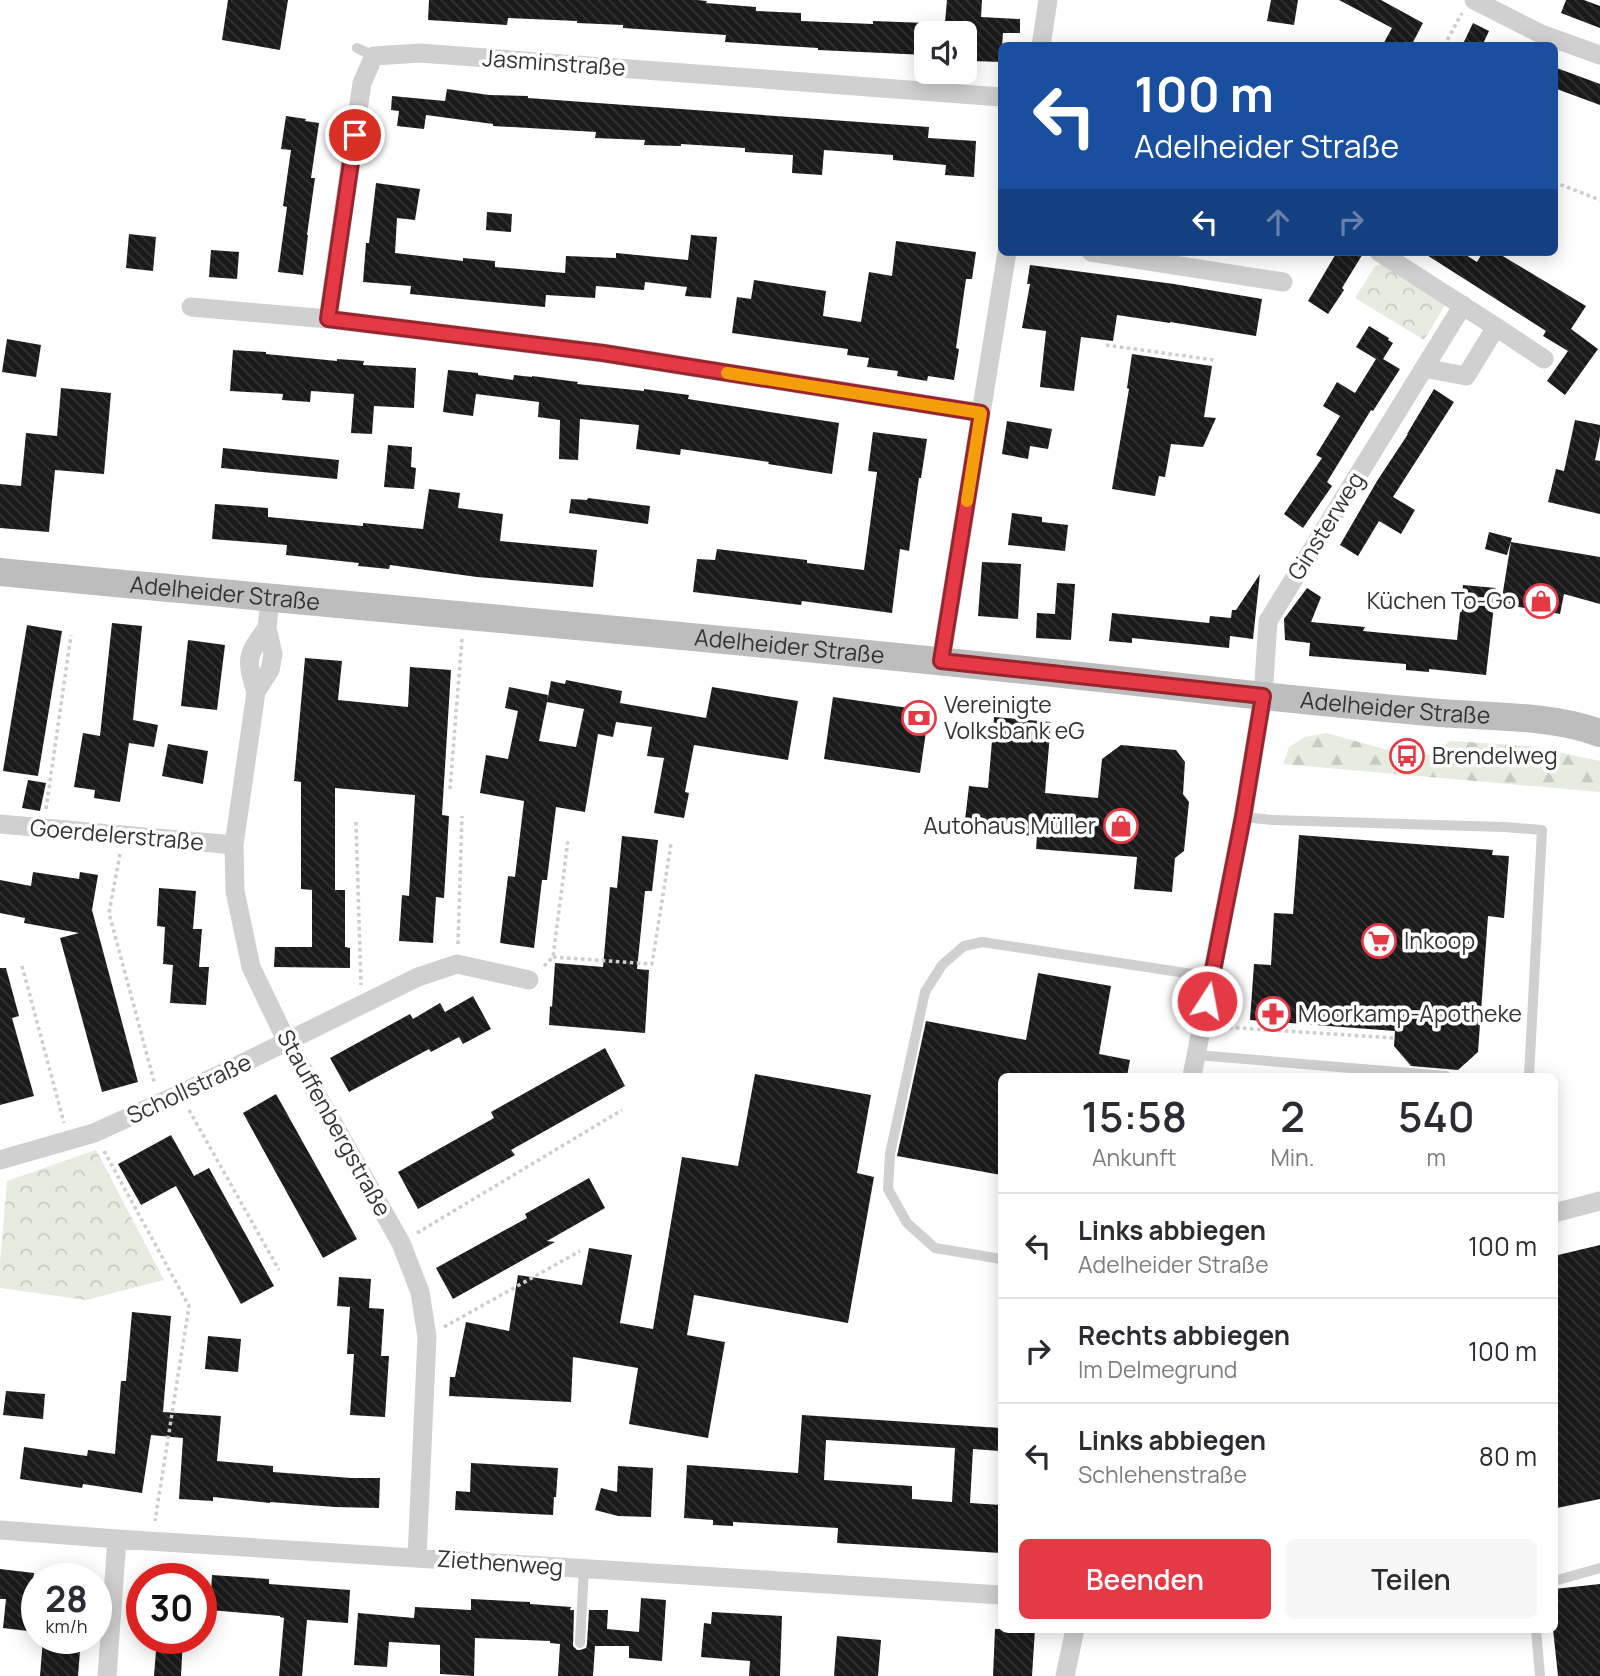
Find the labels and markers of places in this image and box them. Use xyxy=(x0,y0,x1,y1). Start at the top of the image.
pin xyxy=(325,105,385,165)
shop icon: Küchen To-Go xyxy=(1522,582,1560,620)
place label: Küchen To-Go xyxy=(1367,584,1516,616)
place label: Vereinigte Volksbank eG xyxy=(944,688,1084,746)
bank icon: Vereinigte Volksbank eG xyxy=(900,699,938,737)
bus stop icon: Brendelweg xyxy=(1388,737,1426,775)
place label: Brendelweg xyxy=(1432,739,1558,771)
shop icon: Autohaus Müller xyxy=(1102,807,1140,845)
place label: Autohaus Müller xyxy=(923,809,1096,841)
supermarket icon: Inkoop xyxy=(1360,922,1398,960)
place label: Inkoop xyxy=(1404,924,1475,956)
pharmacy icon: Moorkamp-Apotheke xyxy=(1254,995,1292,1033)
place label: Moorkamp-Apotheke xyxy=(1298,997,1522,1029)

